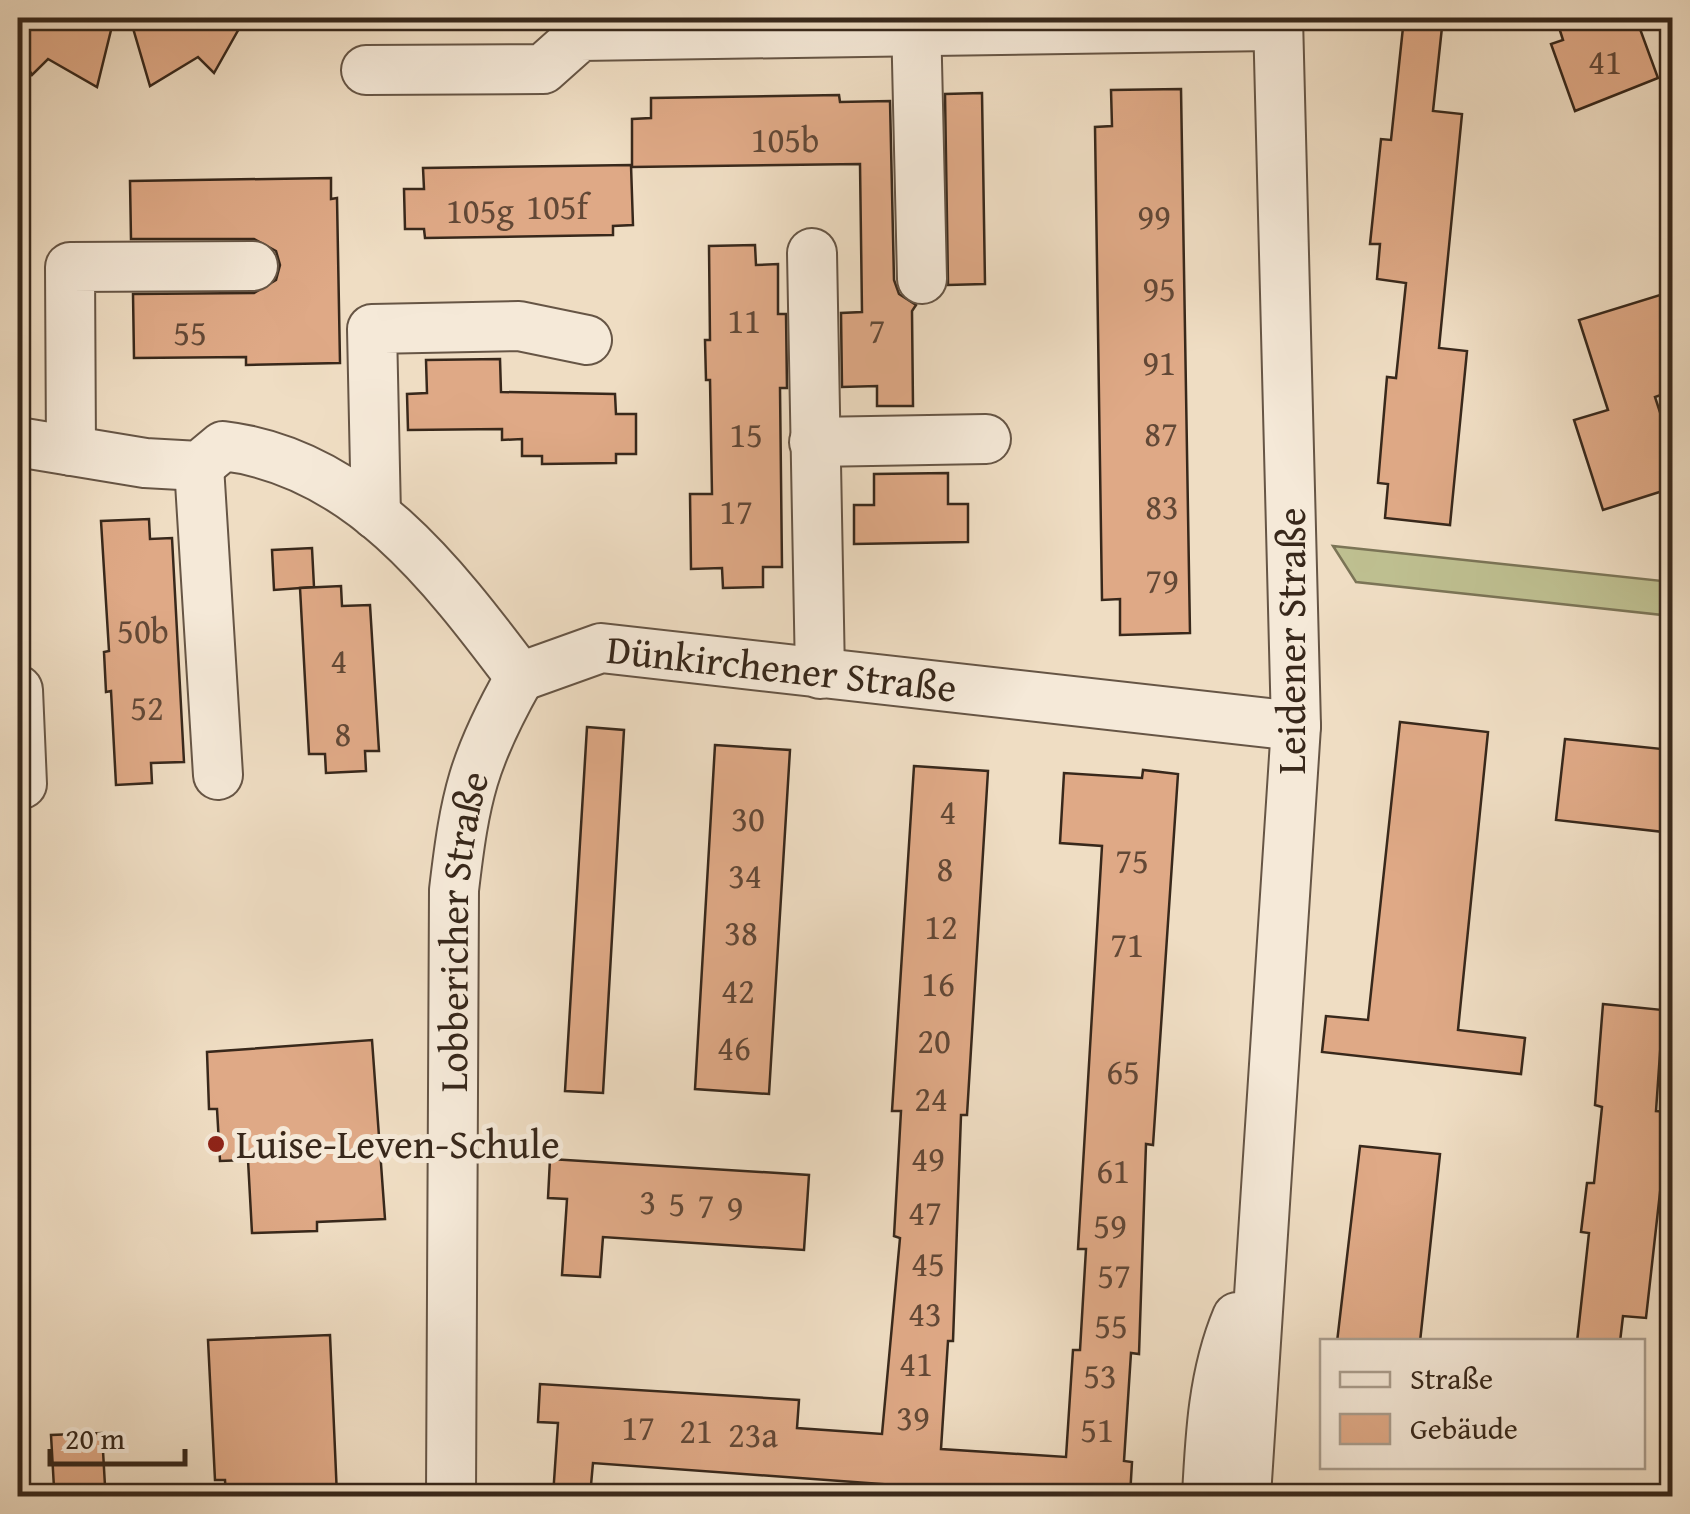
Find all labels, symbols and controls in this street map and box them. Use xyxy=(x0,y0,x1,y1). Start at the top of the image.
house number: 41 xyxy=(1588,36,1622,87)
house number: 105b xyxy=(751,114,819,165)
house number: 105f xyxy=(526,181,592,232)
house number: 105g xyxy=(446,185,515,236)
house number: 99 xyxy=(1137,191,1171,242)
house number: 95 xyxy=(1142,263,1176,314)
house number: 11 xyxy=(727,295,761,346)
house number: 7 xyxy=(869,305,885,356)
house number: 55 xyxy=(173,307,207,358)
house number: 91 xyxy=(1142,337,1176,388)
house number: 87 xyxy=(1144,408,1178,459)
house number: 15 xyxy=(729,409,763,460)
house number: 83 xyxy=(1145,481,1179,532)
house number: 17 xyxy=(719,486,753,537)
street label: Leidener Straße xyxy=(1261,507,1320,775)
house number: 79 xyxy=(1145,555,1179,606)
house number: 50b xyxy=(117,605,169,656)
street label: Dünkirchener Straße xyxy=(604,619,960,717)
house number: 4 xyxy=(331,635,347,686)
house number: 52 xyxy=(130,682,164,733)
house number: 8 xyxy=(335,708,351,759)
street label: Lobbericher Straße xyxy=(423,764,504,1092)
house number: 4 xyxy=(940,786,956,837)
house number: 30 xyxy=(731,793,765,844)
house number: 75 xyxy=(1115,835,1149,886)
house number: 8 xyxy=(937,843,953,894)
house number: 34 xyxy=(728,850,762,901)
house number: 12 xyxy=(924,901,958,952)
house number: 38 xyxy=(724,907,758,958)
house number: 71 xyxy=(1110,919,1144,970)
house number: 16 xyxy=(921,958,955,1009)
house number: 42 xyxy=(721,965,755,1016)
house number: 20 xyxy=(917,1015,951,1066)
house number: 46 xyxy=(717,1022,751,1073)
house number: 65 xyxy=(1106,1046,1140,1097)
house number: 24 xyxy=(914,1073,948,1124)
place label: Luise-Leven-Schule xyxy=(236,1114,560,1173)
marker: Luise-Leven-Schule xyxy=(205,1133,227,1155)
house number: 49 xyxy=(911,1133,945,1184)
house number: 61 xyxy=(1096,1145,1130,1196)
house number: 3 xyxy=(640,1176,656,1227)
house number: 5 xyxy=(669,1178,685,1229)
house number: 7 xyxy=(698,1180,714,1231)
house number: 9 xyxy=(727,1182,743,1233)
house number: 47 xyxy=(908,1187,942,1238)
house number: 59 xyxy=(1093,1200,1127,1251)
house number: 45 xyxy=(911,1238,945,1289)
house number: 57 xyxy=(1097,1250,1131,1301)
house number: 43 xyxy=(908,1288,942,1339)
house number: 55 xyxy=(1094,1300,1128,1351)
house number: 41 xyxy=(899,1338,933,1389)
legend xyxy=(1320,1339,1645,1469)
house number: 53 xyxy=(1083,1350,1117,1401)
text: Straße xyxy=(1410,1356,1493,1400)
house number: 39 xyxy=(896,1392,930,1443)
house number: 17 xyxy=(621,1402,655,1453)
scale bar xyxy=(50,1404,185,1466)
house number: 51 xyxy=(1080,1404,1114,1455)
house number: 21 xyxy=(679,1405,713,1456)
text: Gebäude xyxy=(1410,1406,1518,1450)
house number: 23a xyxy=(728,1409,779,1460)
text: 20 m xyxy=(65,1416,125,1460)

